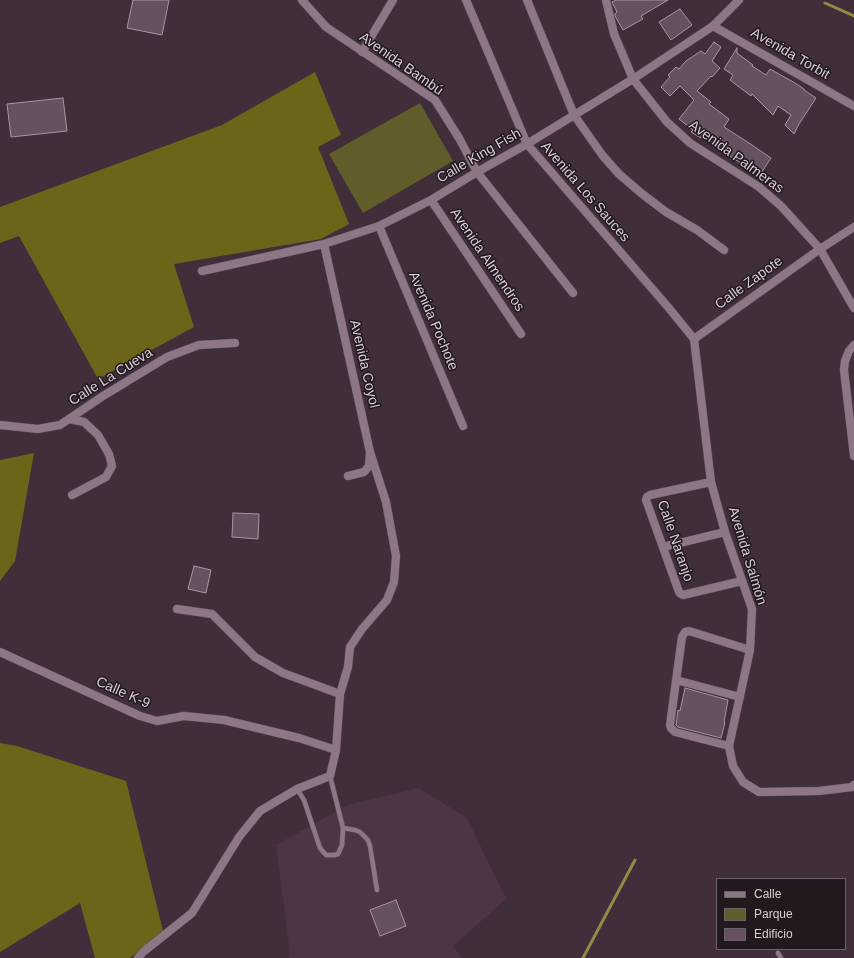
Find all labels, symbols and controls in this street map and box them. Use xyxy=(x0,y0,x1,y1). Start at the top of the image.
street label: Avenida Torbit xyxy=(747,25,833,83)
street label: Avenida Bambú xyxy=(356,29,446,99)
street label: Avenida Palmeras xyxy=(685,117,787,197)
street label: Calle King Fish xyxy=(434,125,524,187)
street label: Avenida Los Sauces xyxy=(537,138,633,246)
street label: Avenida Almendros xyxy=(446,205,528,315)
street label: Calle Zapote xyxy=(712,253,786,313)
street label: Avenida Pochote xyxy=(405,269,461,373)
street label: Avenida Coyol xyxy=(346,318,382,410)
street label: Calle La Cueva xyxy=(66,345,156,409)
street label: Calle Naranjo xyxy=(653,498,697,584)
street label: Avenida Salmón xyxy=(724,505,770,607)
street label: Calle K-9 xyxy=(93,674,153,712)
legend xyxy=(716,878,846,950)
text: Calle xyxy=(754,887,781,901)
text: Parque xyxy=(754,907,793,921)
text: Edificio xyxy=(754,927,793,941)

